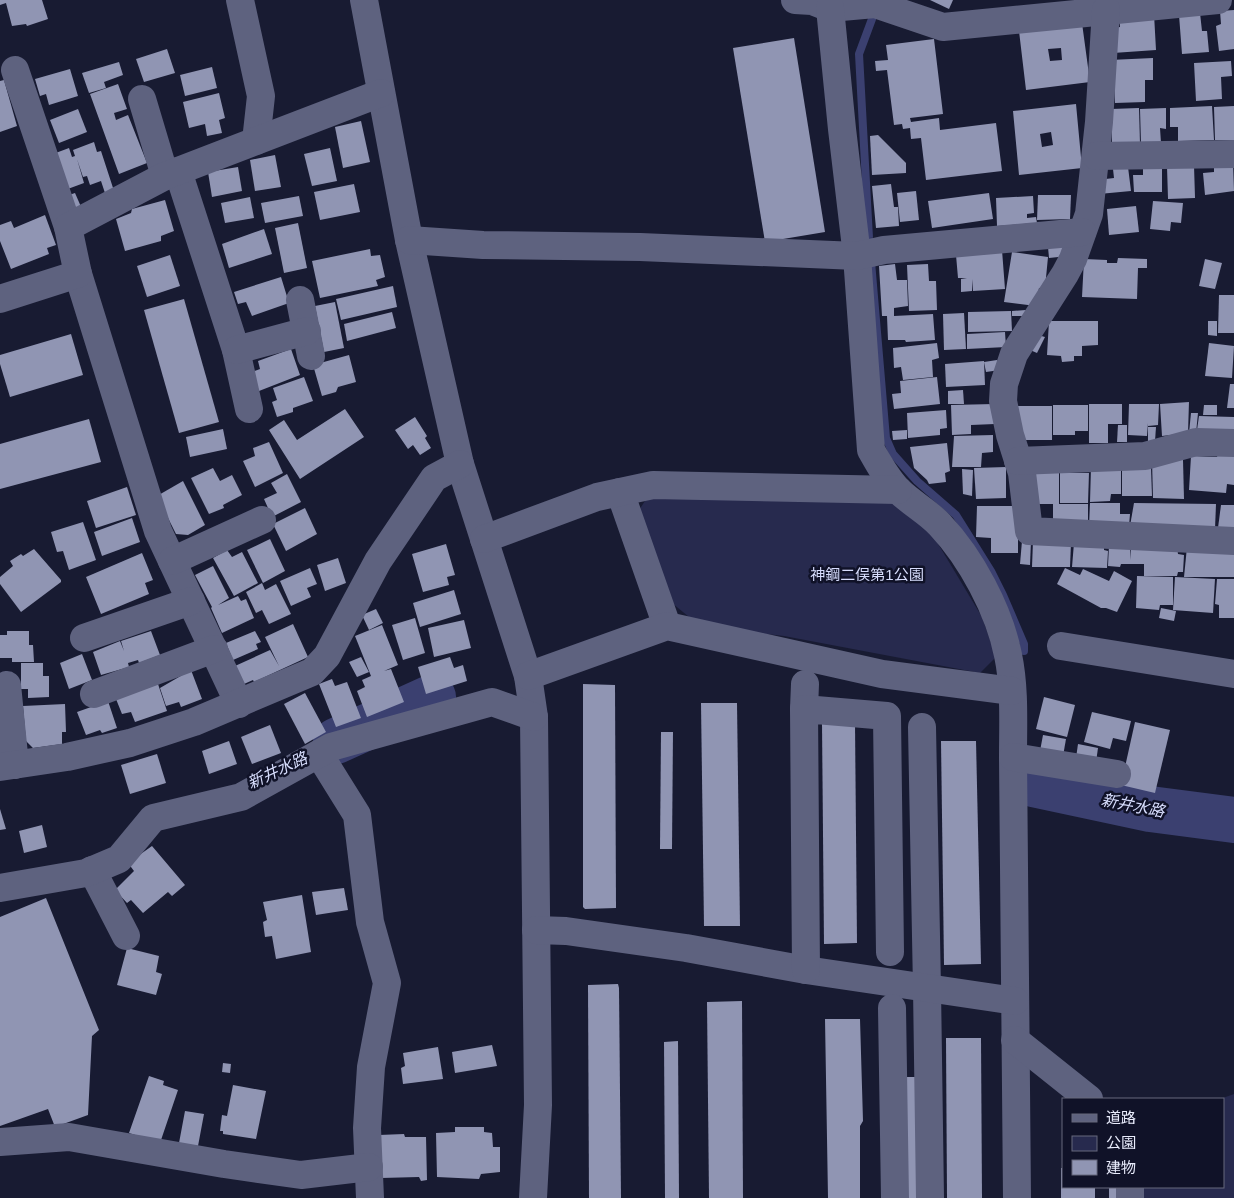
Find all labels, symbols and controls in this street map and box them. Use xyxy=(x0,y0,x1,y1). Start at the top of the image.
park label: 神鋼二俣第1公園 xyxy=(810,566,924,583)
water label: 新井水路 xyxy=(245,748,312,792)
water label: 新井水路 xyxy=(1100,791,1168,820)
legend xyxy=(1062,1098,1224,1188)
text: 道路 xyxy=(1106,1109,1136,1126)
text: 公園 xyxy=(1106,1134,1136,1151)
text: 建物 xyxy=(1106,1159,1136,1176)

